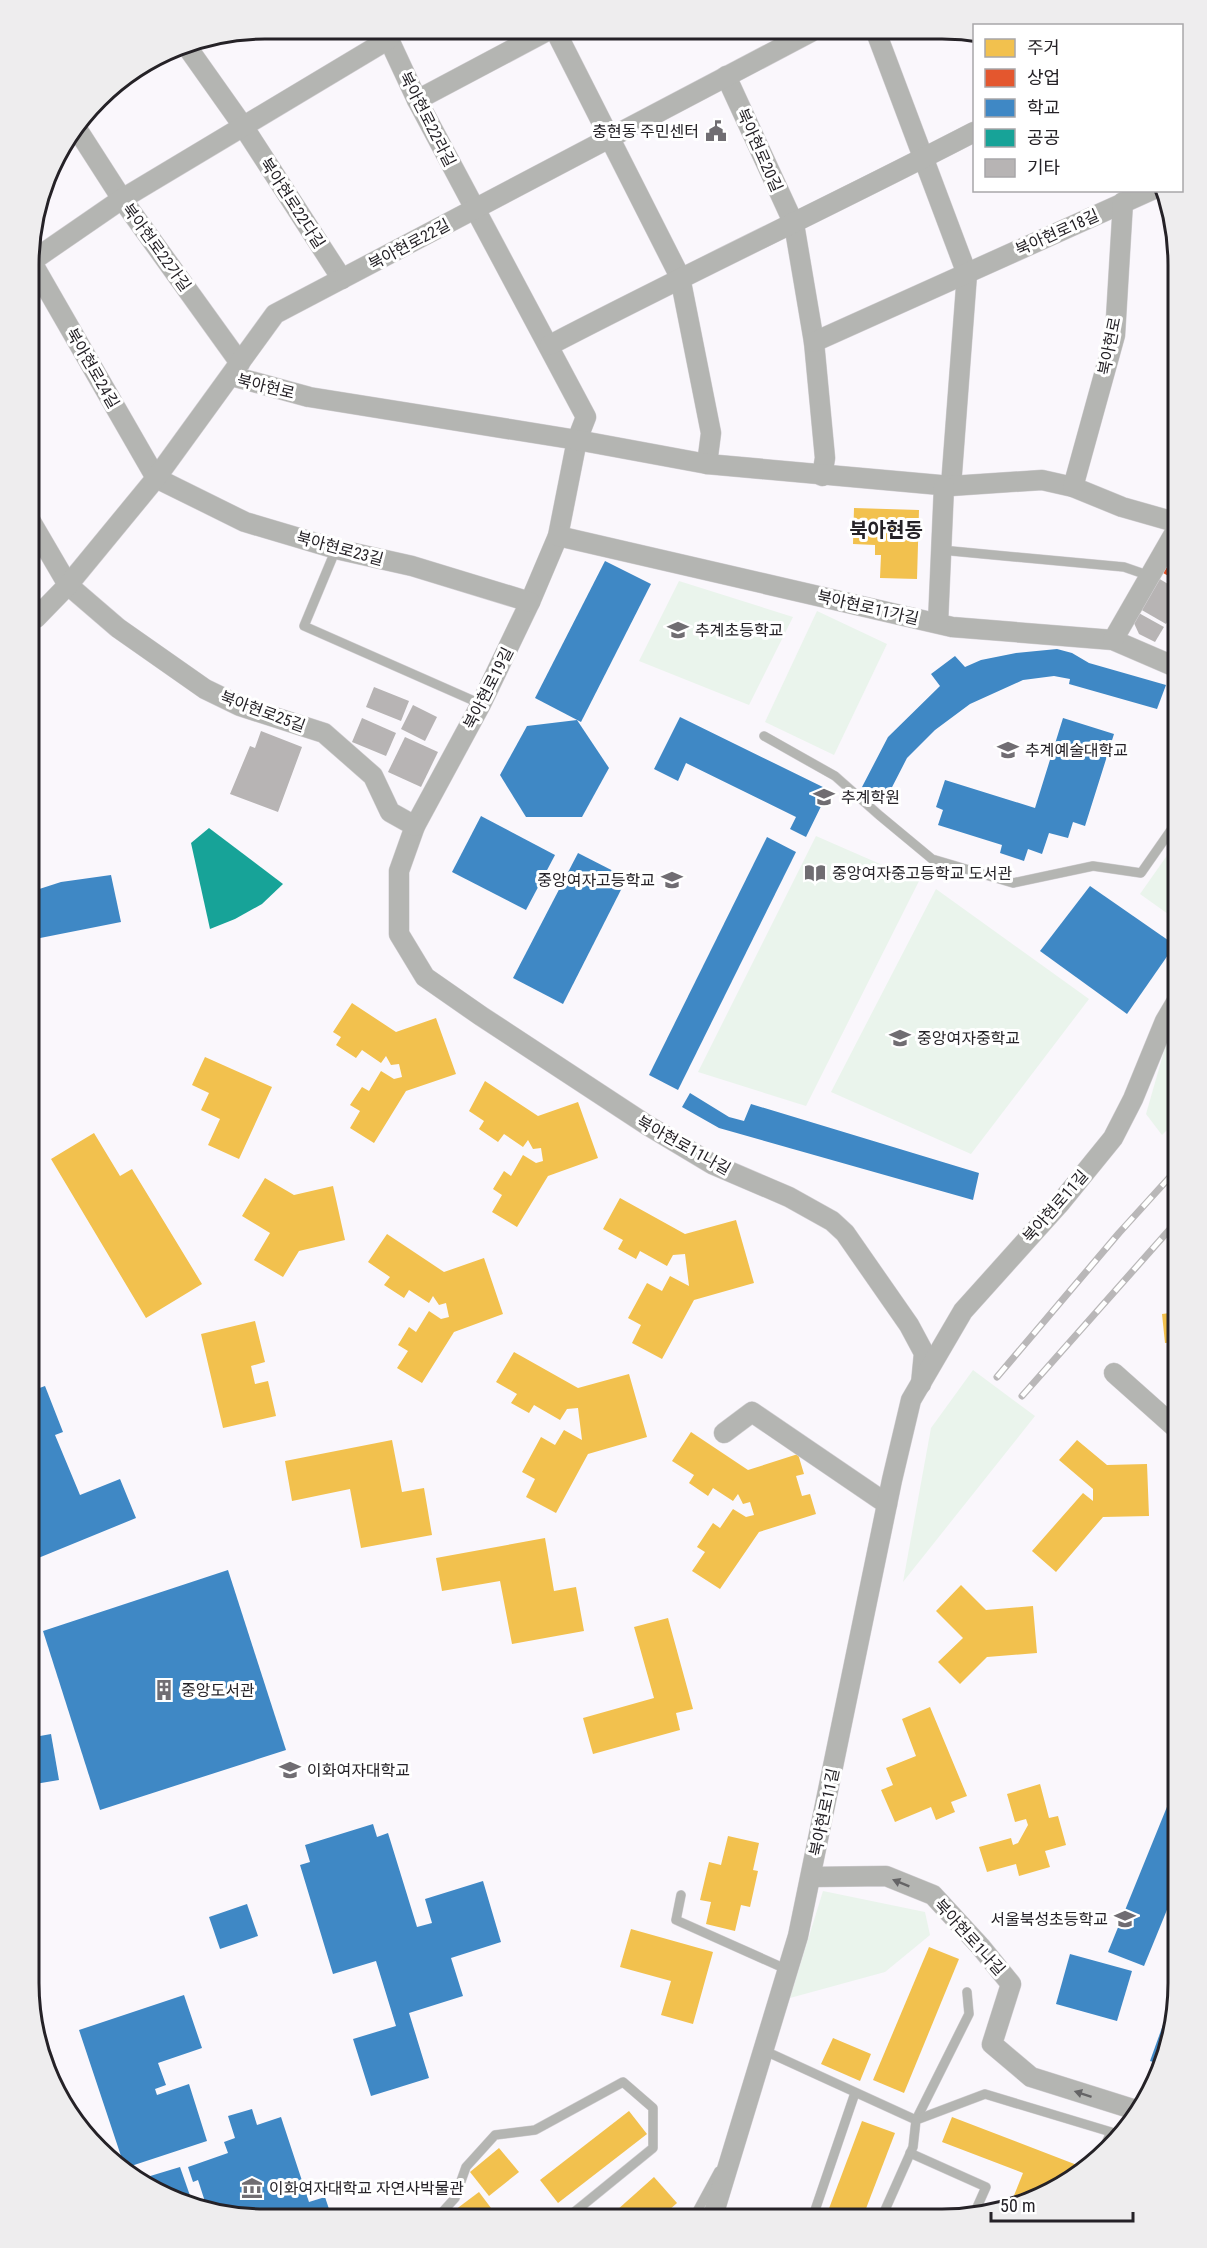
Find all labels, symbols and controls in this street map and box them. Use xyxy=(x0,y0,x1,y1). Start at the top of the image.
legend xyxy=(973,24,1183,192)
text: 주거 xyxy=(1027,37,1060,58)
text: 상업 xyxy=(1027,67,1060,88)
street label: 북아현로22라길 xyxy=(395,69,460,170)
text: 학교 xyxy=(1027,97,1060,118)
street label: 북아현로20길 xyxy=(733,106,786,195)
public building icon: 충현동 주민센터 xyxy=(704,119,728,143)
place label: 충현동 주민센터 xyxy=(592,122,699,141)
text: 공공 xyxy=(1027,127,1060,148)
street label: 북아현로22다길 xyxy=(256,154,329,252)
text: 기타 xyxy=(1027,157,1061,178)
street label: 북아현로22가길 xyxy=(118,200,195,295)
street label: 북아현로18길 xyxy=(1013,206,1102,259)
street label: 북아현로22길 xyxy=(365,215,453,274)
street label: 북아현로 xyxy=(1095,315,1124,377)
street label: 북아현로24길 xyxy=(62,325,123,412)
street label: 북아현로 xyxy=(235,370,297,403)
district label: 북아현동 xyxy=(849,518,923,542)
street label: 북아현로23길 xyxy=(294,528,386,569)
street label: 북아현로11가길 xyxy=(815,587,921,628)
school or university icon: 추계초등학교 xyxy=(666,618,690,642)
place label: 추계초등학교 xyxy=(695,621,783,640)
street label: 북아현로19길 xyxy=(460,644,517,732)
street label: 북아현로25길 xyxy=(218,687,308,736)
school or university icon: 추계예술대학교 xyxy=(996,738,1020,762)
place label: 추계예술대학교 xyxy=(1025,741,1128,760)
school or university icon: 추계학원 xyxy=(812,785,836,809)
place label: 추계학원 xyxy=(841,788,900,807)
library icon: 중앙여자중고등학교 도서관 xyxy=(803,861,827,885)
place label: 중앙여자중고등학교 도서관 xyxy=(832,864,1013,883)
school or university icon: 중앙여자고등학교 xyxy=(660,868,684,892)
place label: 중앙여자고등학교 xyxy=(537,871,655,890)
school or university icon: 중앙여자중학교 xyxy=(888,1026,912,1050)
place label: 중앙여자중학교 xyxy=(917,1029,1020,1048)
street label: 북아현로11나길 xyxy=(634,1112,734,1179)
street label: 북아현로11길 xyxy=(1019,1166,1092,1246)
building icon: 중앙도서관 xyxy=(152,1678,176,1702)
place label: 중앙도서관 xyxy=(181,1681,255,1700)
school or university icon: 이화여자대학교 xyxy=(278,1758,302,1782)
place label: 이화여자대학교 xyxy=(307,1761,410,1780)
street label: 북아현로11길 xyxy=(806,1766,843,1858)
one-way arrow xyxy=(892,1878,910,1888)
street label: 북아현로1나길 xyxy=(930,1895,1009,1979)
school or university icon: 서울북성초등학교 xyxy=(1113,1907,1137,1931)
place label: 서울북성초등학교 xyxy=(990,1910,1108,1929)
one-way arrow xyxy=(1074,2088,1092,2098)
museum icon: 이화여자대학교 자연사박물관 xyxy=(240,2176,264,2200)
place label: 이화여자대학교 자연사박물관 xyxy=(269,2179,464,2198)
scale bar xyxy=(991,2185,1134,2223)
text: 50 m xyxy=(1000,2195,1035,2216)

